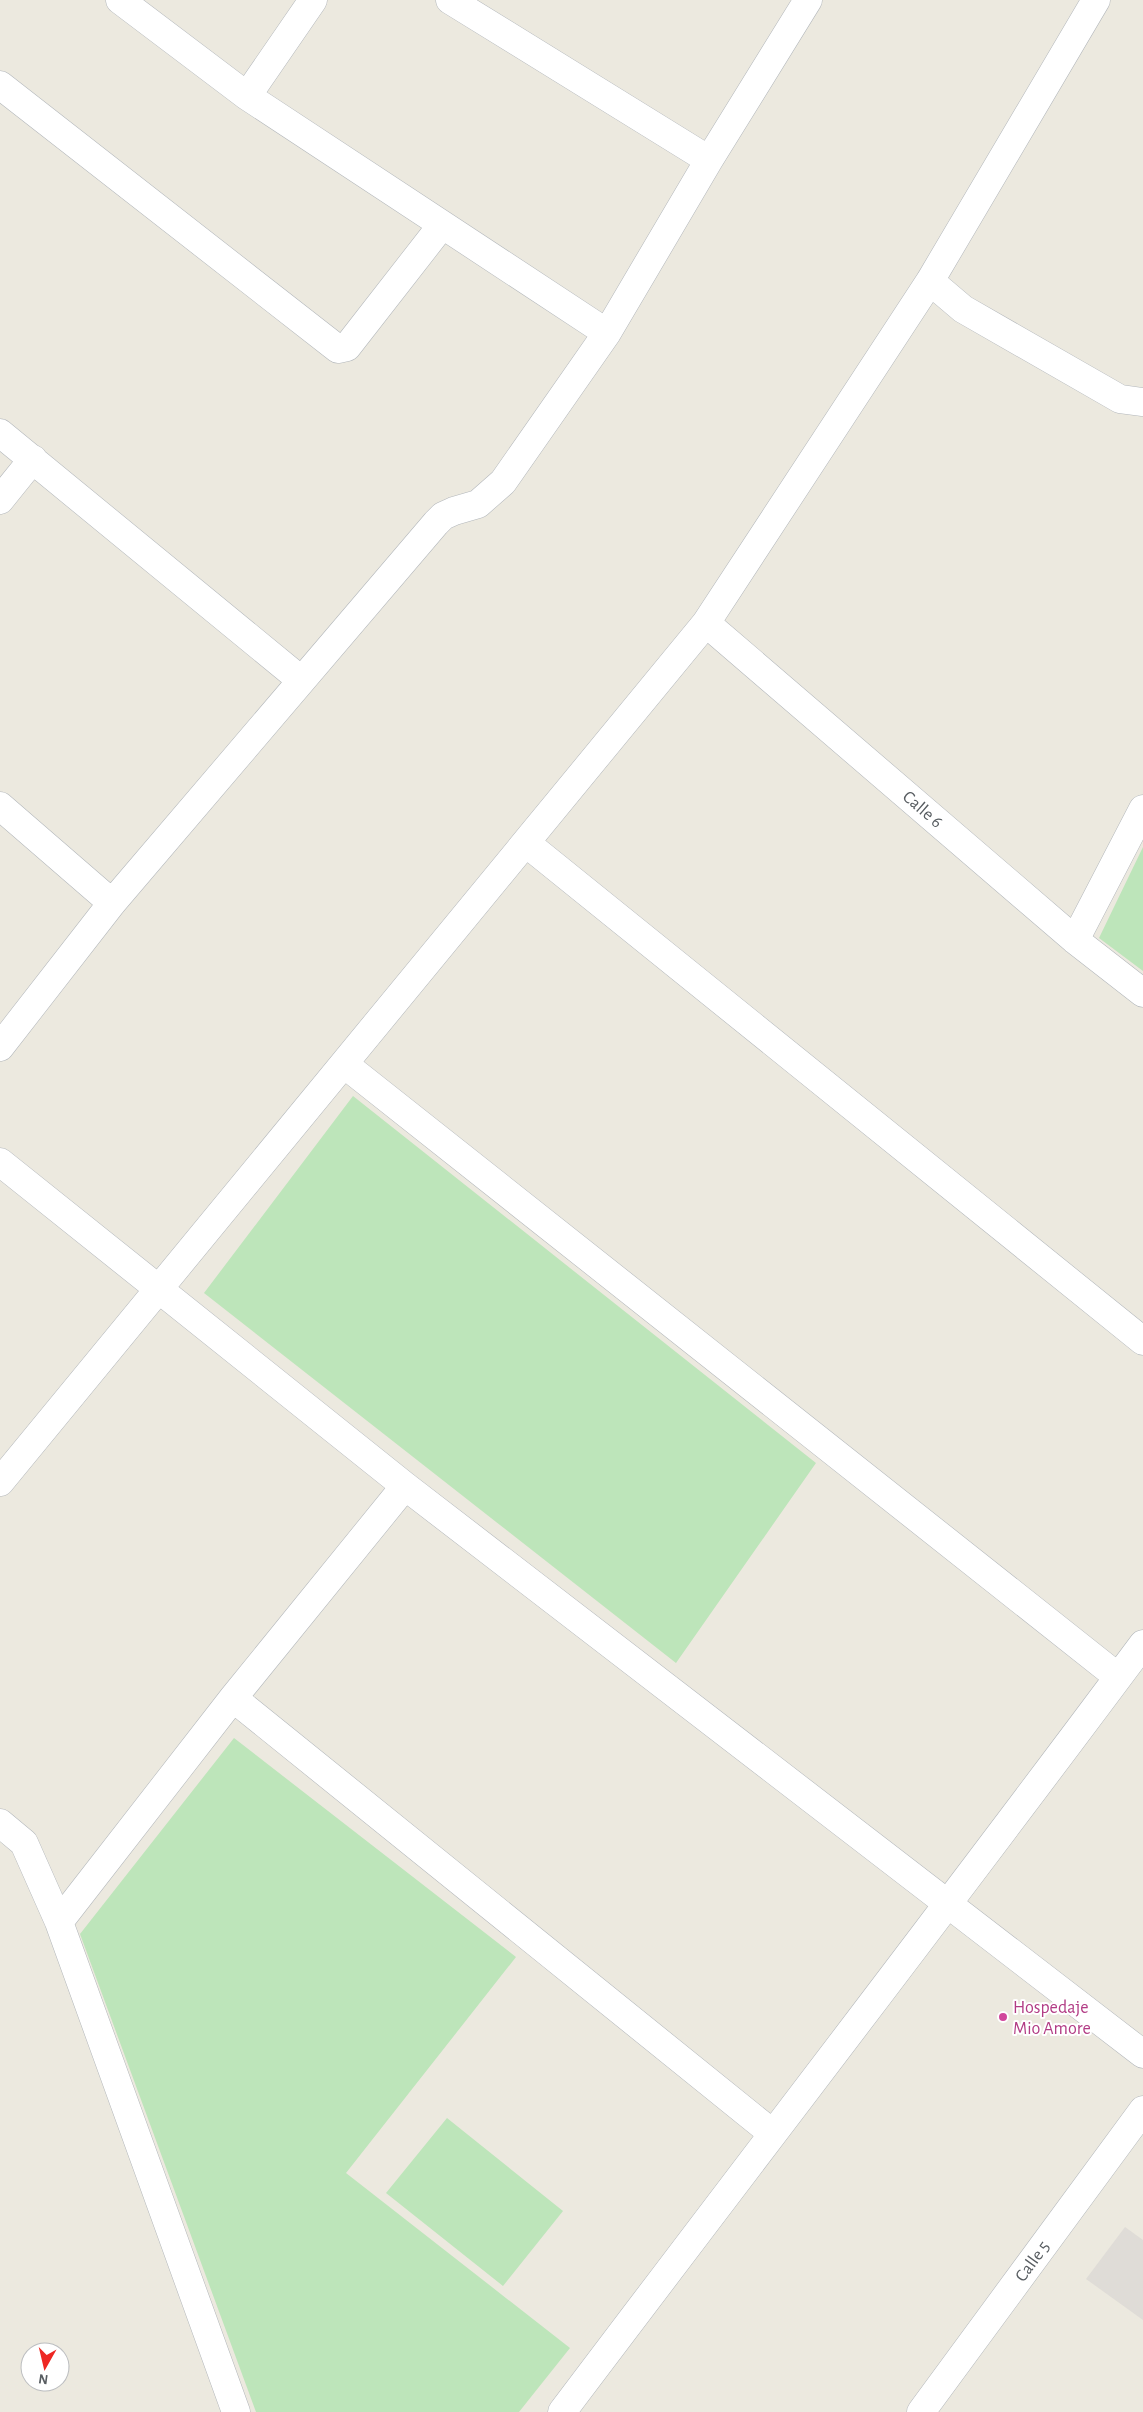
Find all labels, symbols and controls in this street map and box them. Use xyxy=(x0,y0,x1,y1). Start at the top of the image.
street label: Calle 6 xyxy=(899,788,946,832)
place label: Hospedaje Mio Amore xyxy=(1013,1999,1091,2038)
marker: Hospedaje Mio Amore xyxy=(997,2011,1009,2023)
street label: Calle 5 xyxy=(1012,2238,1053,2285)
north arrow xyxy=(20,2342,70,2392)
text: N xyxy=(38,2371,49,2386)

